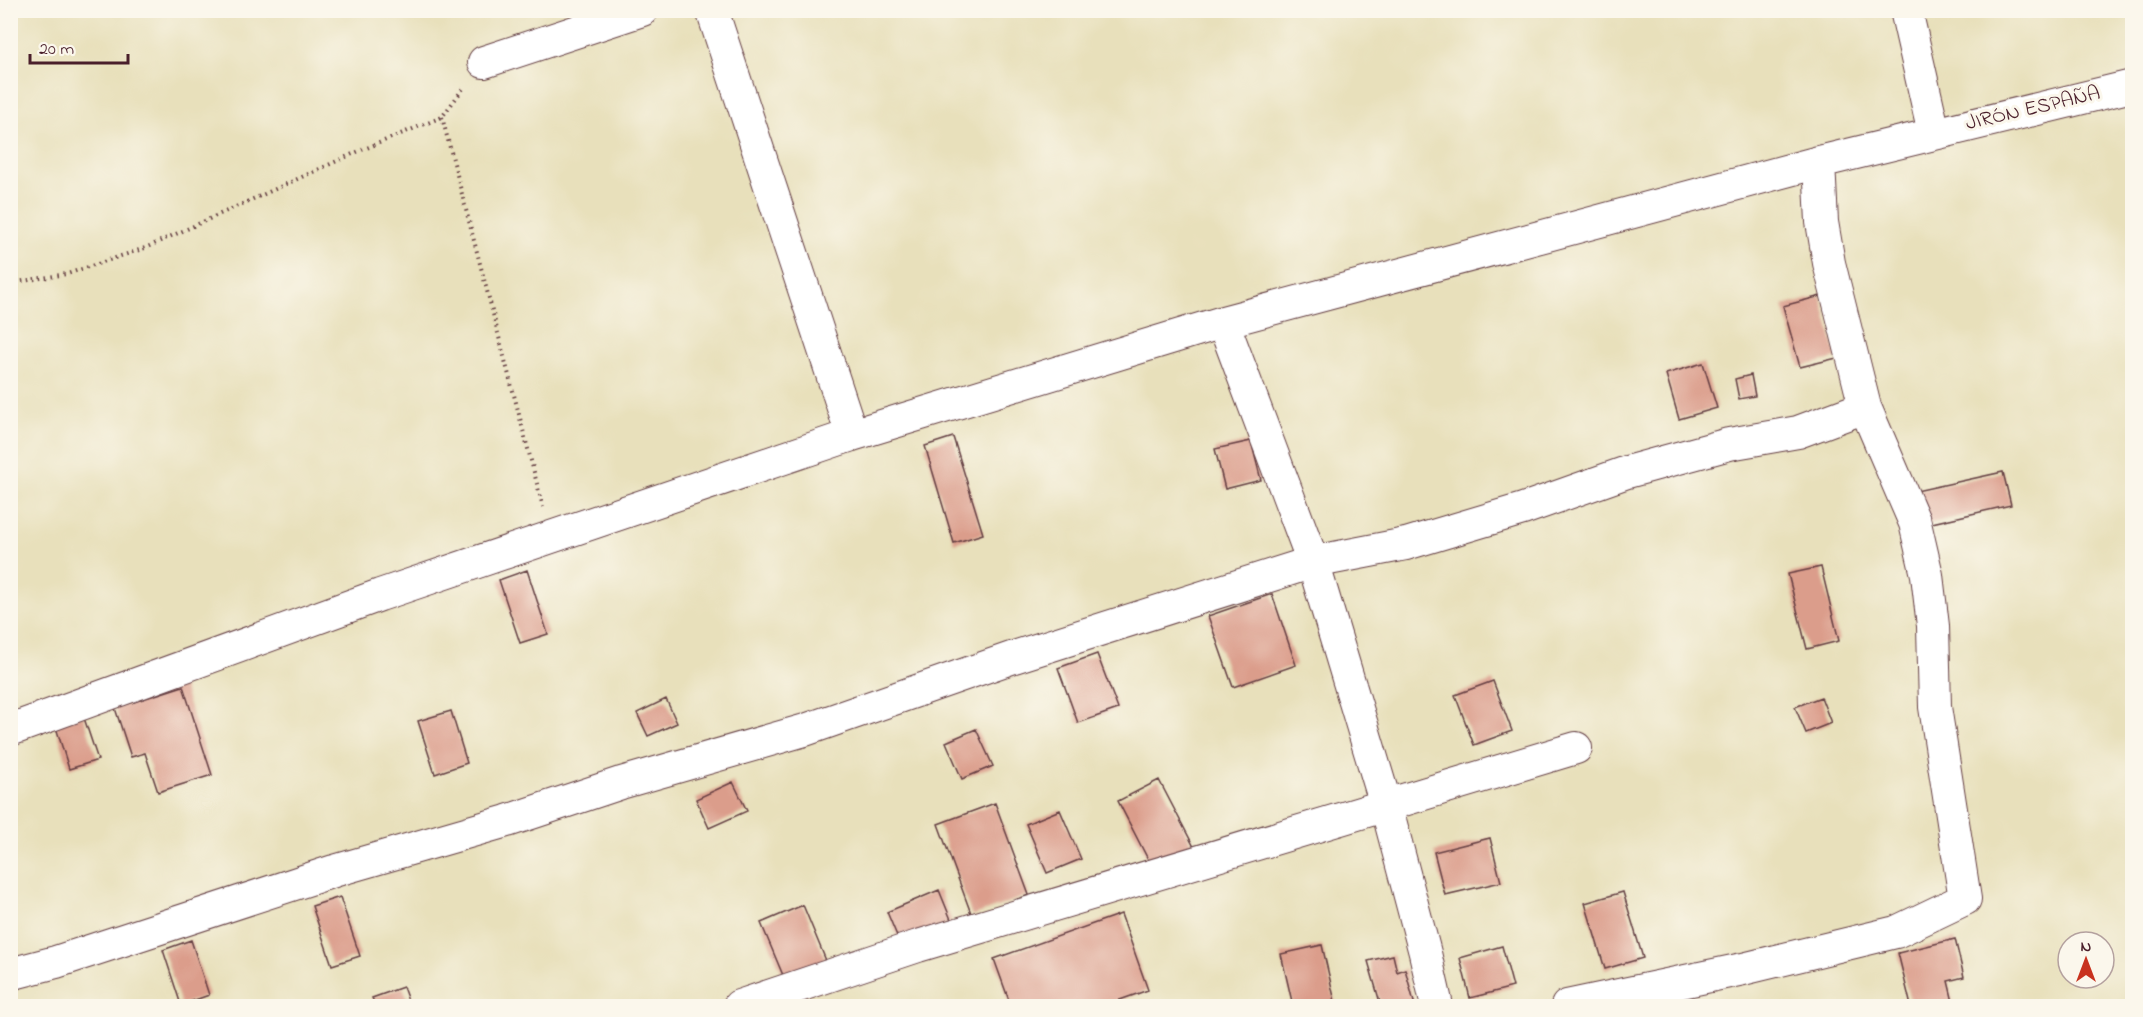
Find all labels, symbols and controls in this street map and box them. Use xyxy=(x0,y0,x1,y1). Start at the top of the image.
scale bar xyxy=(30,27,128,65)
text: 20 m xyxy=(39,37,74,63)
street label: JIRÓN ESPAÑA xyxy=(1963,79,2103,139)
north arrow xyxy=(2056,930,2116,990)
text: N xyxy=(2081,935,2092,959)

